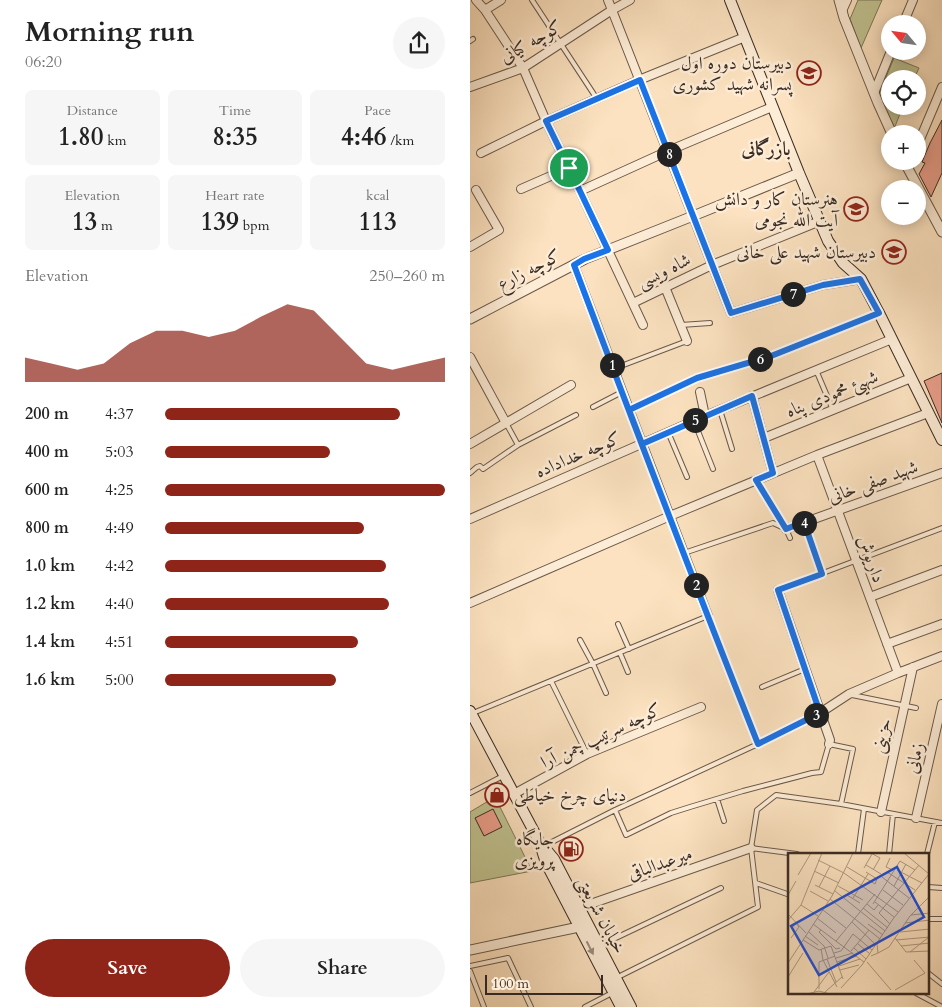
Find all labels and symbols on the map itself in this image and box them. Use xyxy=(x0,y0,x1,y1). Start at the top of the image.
street label: کوچه کیانی xyxy=(495,14,567,70)
north arrow xyxy=(881,15,926,60)
place label: دبیرستان دوره اول پسرانه شهید کشوری xyxy=(672,51,793,97)
school or university icon: دبیرستان دوره اول پسرانه شهید کشوری xyxy=(796,60,822,86)
district label: بازرگانی xyxy=(740,136,791,162)
pin: 8 xyxy=(656,142,682,166)
pin xyxy=(548,147,590,189)
place label: هنرستان کار و دانش آیت الله نجومی xyxy=(715,187,840,233)
school or university icon: هنرستان کار و دانش آیت الله نجومی xyxy=(843,196,869,222)
school or university icon: دبیرستان شهید علی خانی xyxy=(881,239,907,265)
place label: دبیرستان شهید علی خانی xyxy=(737,240,876,265)
street label: کوچه زارع xyxy=(493,243,566,299)
street label: شاه ویسی xyxy=(633,247,695,295)
pin: 7 xyxy=(780,282,806,306)
pin: 6 xyxy=(748,346,772,372)
pin: 1 xyxy=(600,352,624,378)
street label: شهیئ محمودی پناه xyxy=(782,364,883,426)
pin: 5 xyxy=(682,408,708,432)
street label: کوچه خداداده xyxy=(531,426,625,484)
street label: شهید صفی خانی xyxy=(825,454,921,510)
pin: 4 xyxy=(792,510,816,536)
street label: داریوش xyxy=(851,532,891,586)
pin: 2 xyxy=(684,572,708,598)
street label: کوچه سرتیپ چمن آرا xyxy=(537,697,666,776)
pin: 3 xyxy=(804,702,828,728)
street label: حزینی xyxy=(866,716,898,756)
street label: زمانی xyxy=(899,740,931,776)
shop icon: دنیای چرخ خیاطی xyxy=(484,782,510,808)
place label: دنیای چرخ خیاطی xyxy=(514,783,626,811)
place label: جایگاه پرویزی xyxy=(514,827,556,873)
fuel station icon: جایگاه پرویزی xyxy=(558,836,584,862)
street label: میرعبدالباقی xyxy=(624,841,696,887)
inset map xyxy=(788,853,930,994)
street label: خیابان شریعتی xyxy=(570,872,632,958)
one-way arrow xyxy=(586,941,594,955)
scale bar xyxy=(485,972,602,995)

